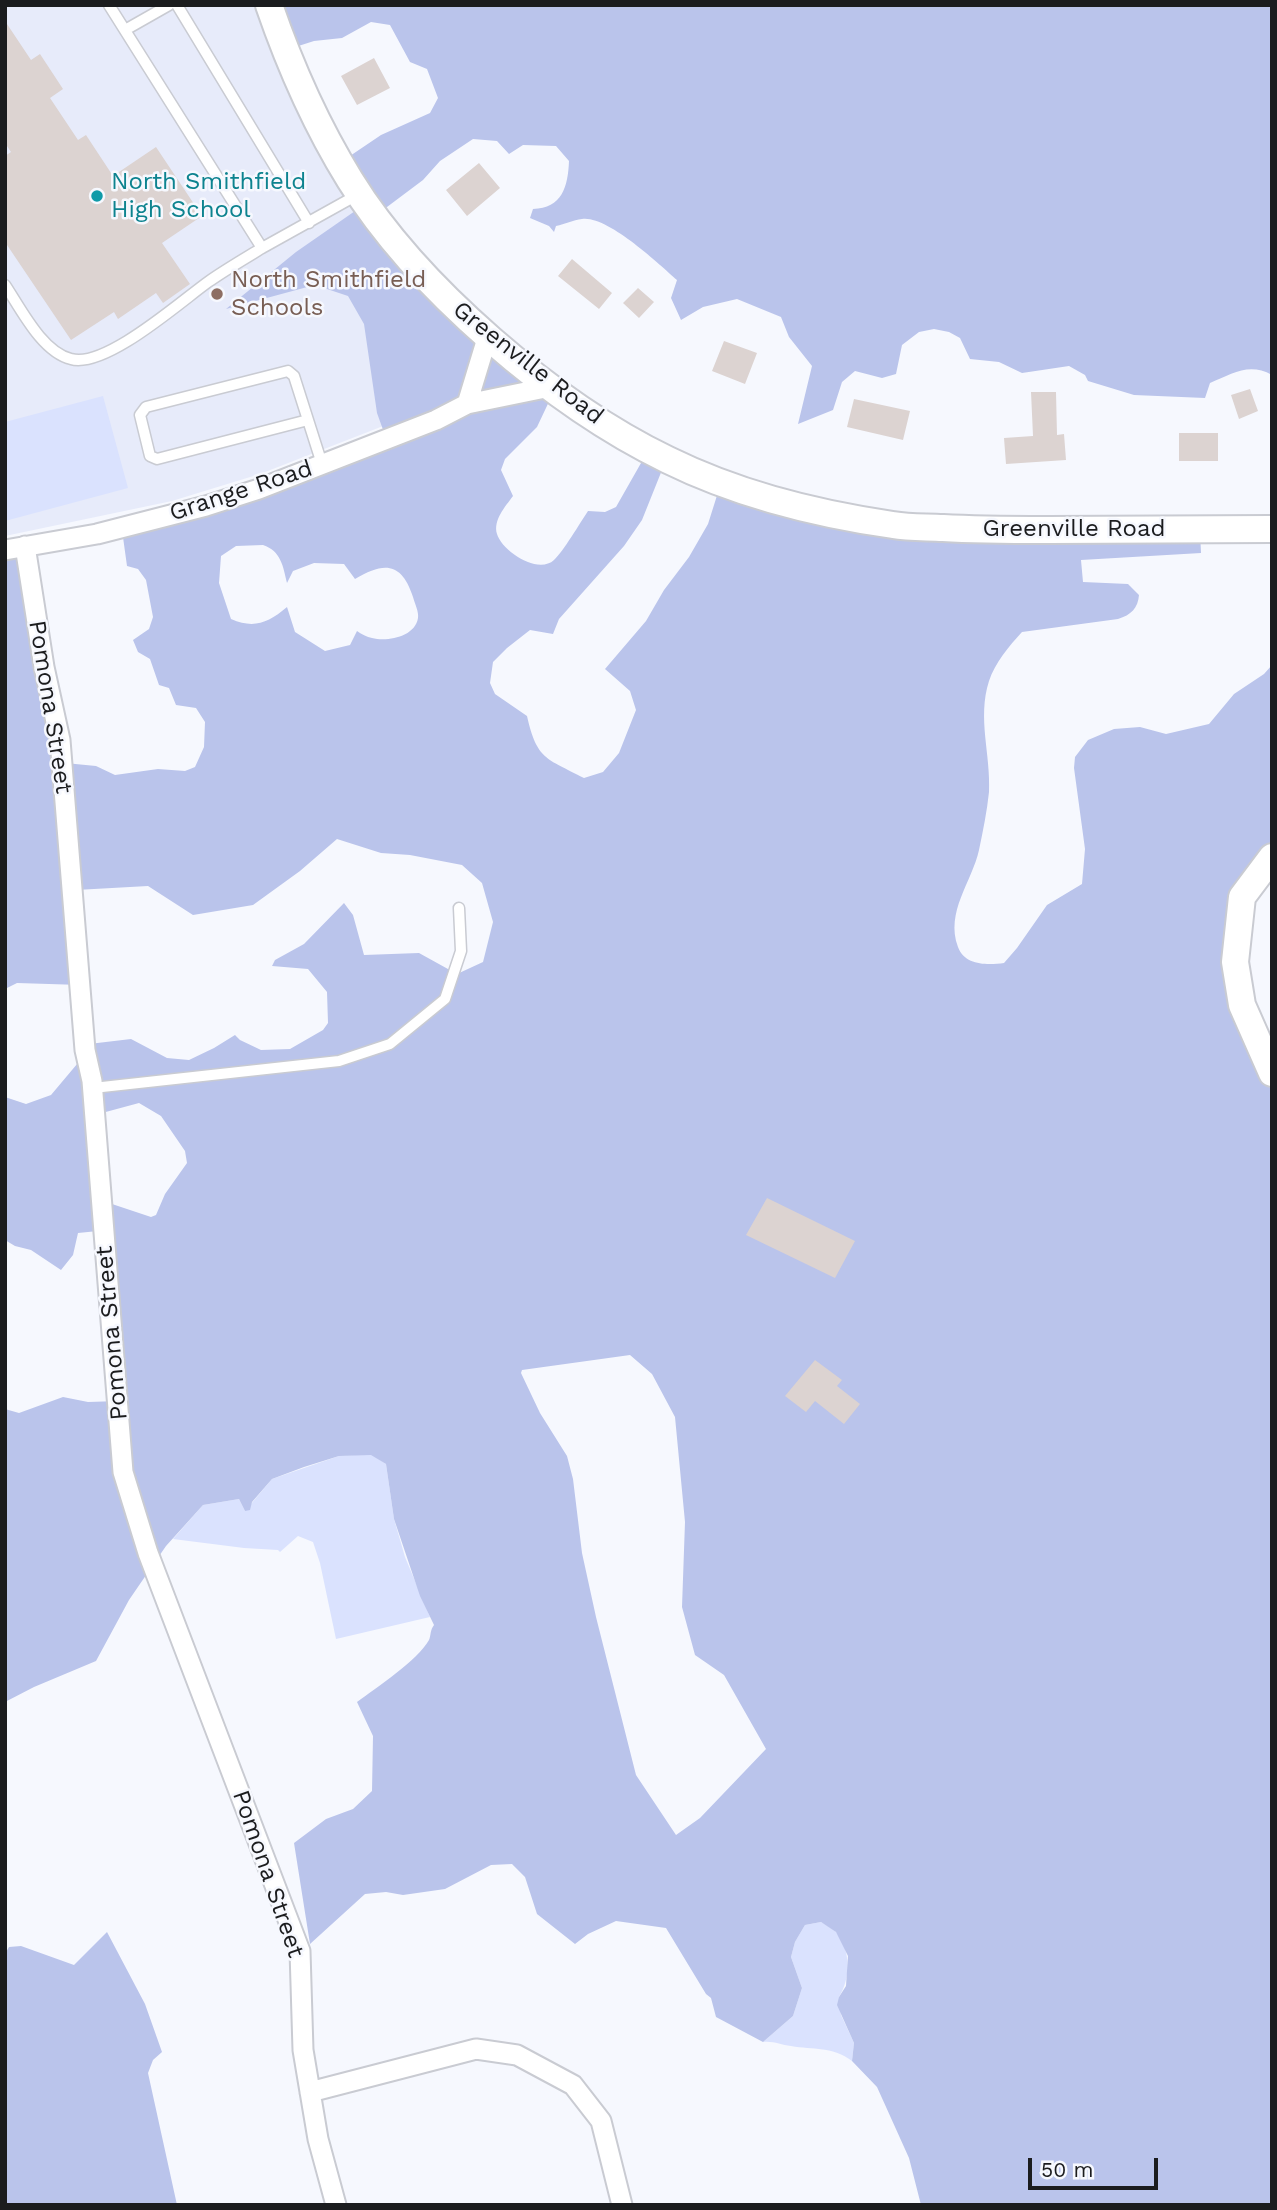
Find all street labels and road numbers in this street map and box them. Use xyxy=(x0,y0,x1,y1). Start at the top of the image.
street label: Greenville Road xyxy=(447,295,609,431)
street label: Grange Road xyxy=(166,454,316,528)
street label: Greenville Road xyxy=(982,515,1166,543)
street label: Pomona Street xyxy=(22,618,78,796)
street label: Pomona Street xyxy=(90,1245,134,1421)
street label: Pomona Street xyxy=(226,1787,310,1961)

